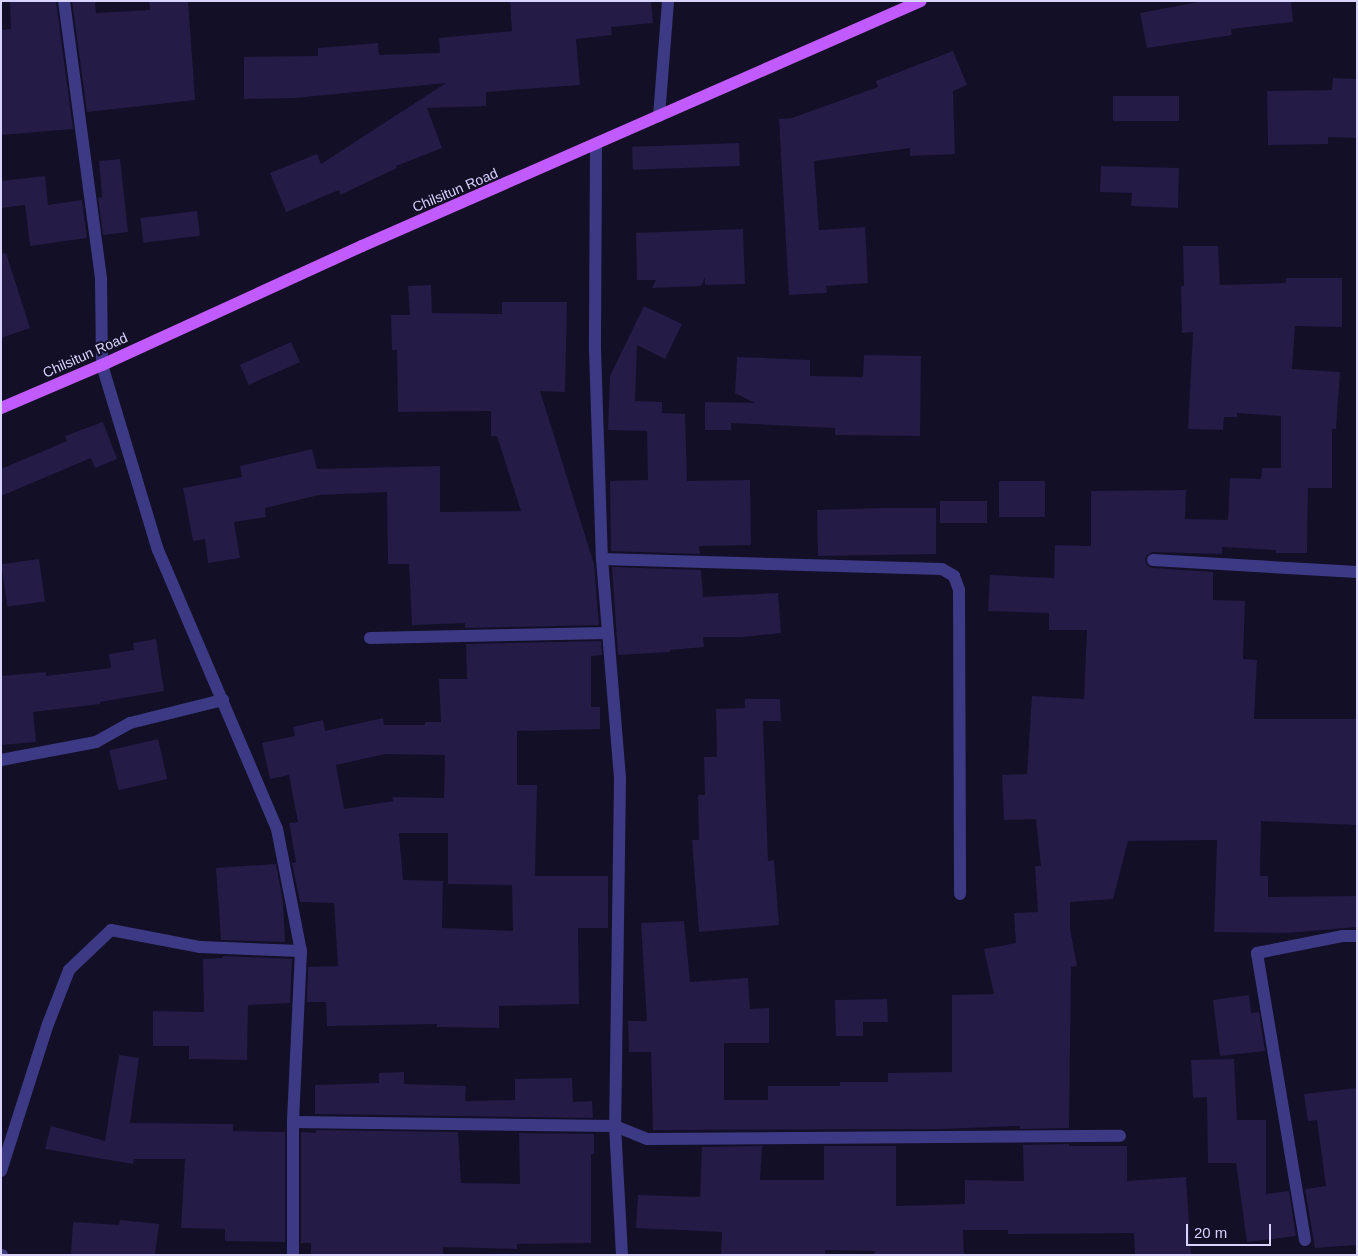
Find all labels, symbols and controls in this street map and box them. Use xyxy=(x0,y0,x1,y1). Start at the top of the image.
street label: Chilsitun Road xyxy=(410,164,500,216)
street label: Chilsitun Road xyxy=(40,329,130,381)
scale bar xyxy=(1188,1214,1273,1246)
text: 20 m xyxy=(1194,1224,1227,1241)

